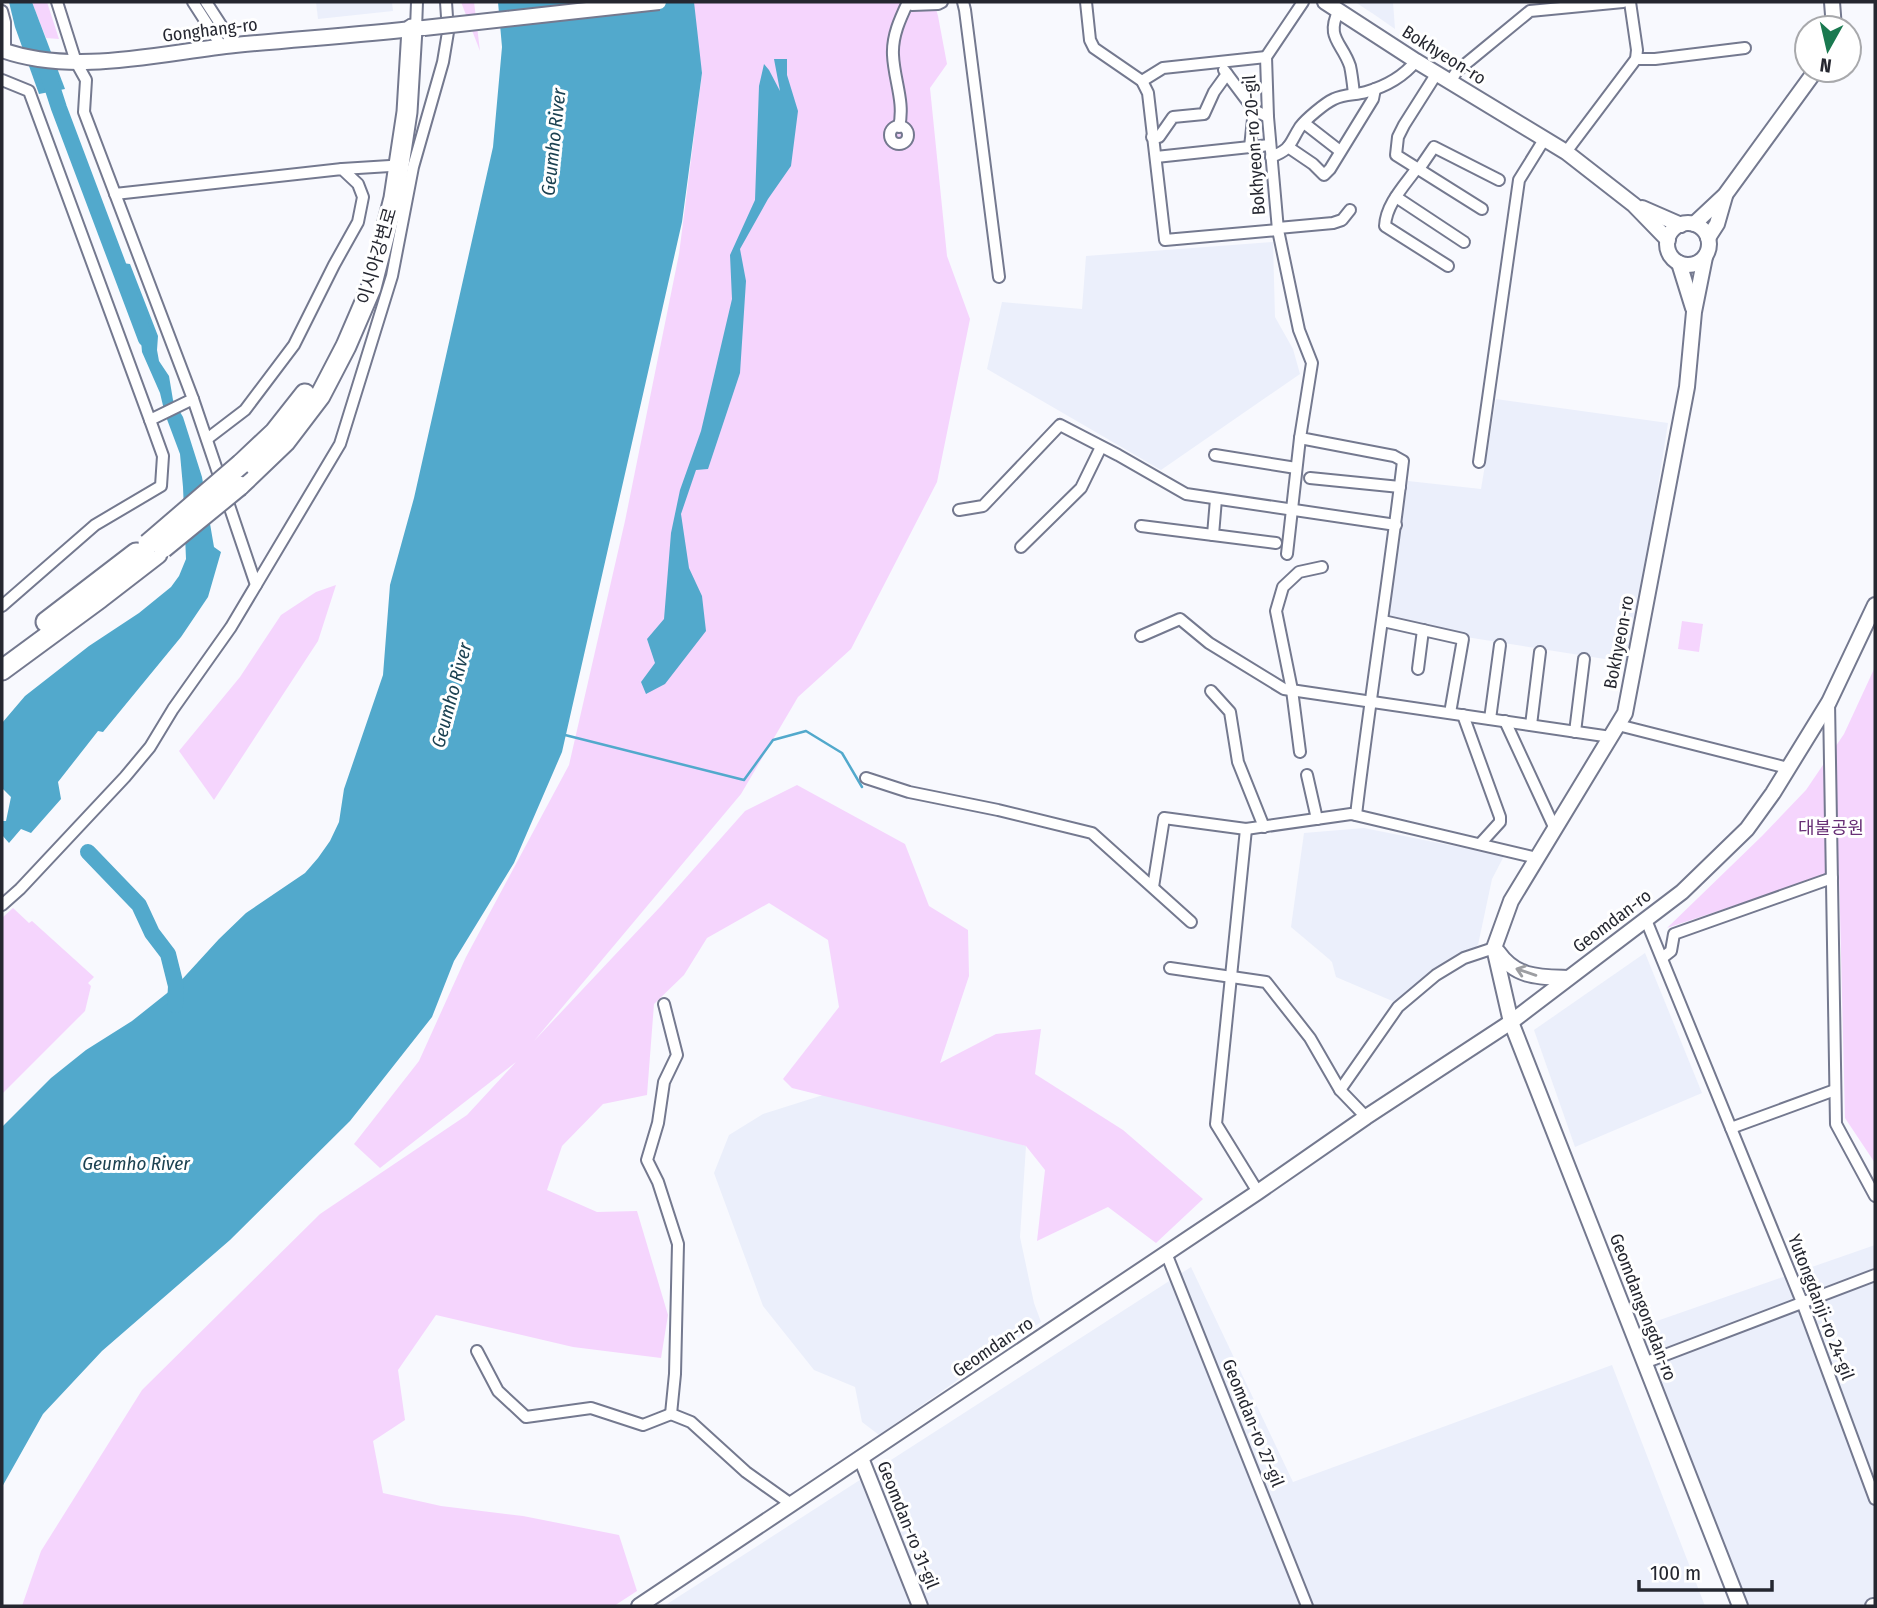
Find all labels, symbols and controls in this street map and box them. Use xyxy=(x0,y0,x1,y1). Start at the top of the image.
street label: Gonghang-ro xyxy=(161,13,259,47)
north arrow xyxy=(1793,14,1863,84)
street label: Bokhyeon-ro xyxy=(1398,21,1490,89)
text: N xyxy=(1818,53,1833,78)
street label: Bokhyeon-ro 20-gil xyxy=(1238,74,1270,216)
water label: Geumho River xyxy=(536,86,571,197)
street label: 이시아강변로 xyxy=(353,205,401,307)
street label: Bokhyeon-ro xyxy=(1599,593,1639,691)
water label: Geumho River xyxy=(426,639,477,750)
park label: 대불공원 xyxy=(1798,817,1864,839)
street label: Geomdan-ro xyxy=(1568,884,1656,958)
one-way arrow xyxy=(1516,965,1538,978)
water label: Geumho River xyxy=(82,1152,191,1175)
street label: Geomdangongdan-ro xyxy=(1605,1230,1681,1384)
street label: Yutongdanji-ro 24-gil xyxy=(1783,1231,1859,1383)
street label: Geomdan-ro xyxy=(949,1312,1037,1382)
street label: Geomdan-ro 27-gil xyxy=(1217,1356,1289,1490)
street label: Geomdan-ro 31-gil xyxy=(872,1458,944,1592)
scale bar xyxy=(1639,1548,1772,1592)
text: 100 m xyxy=(1650,1560,1701,1586)

